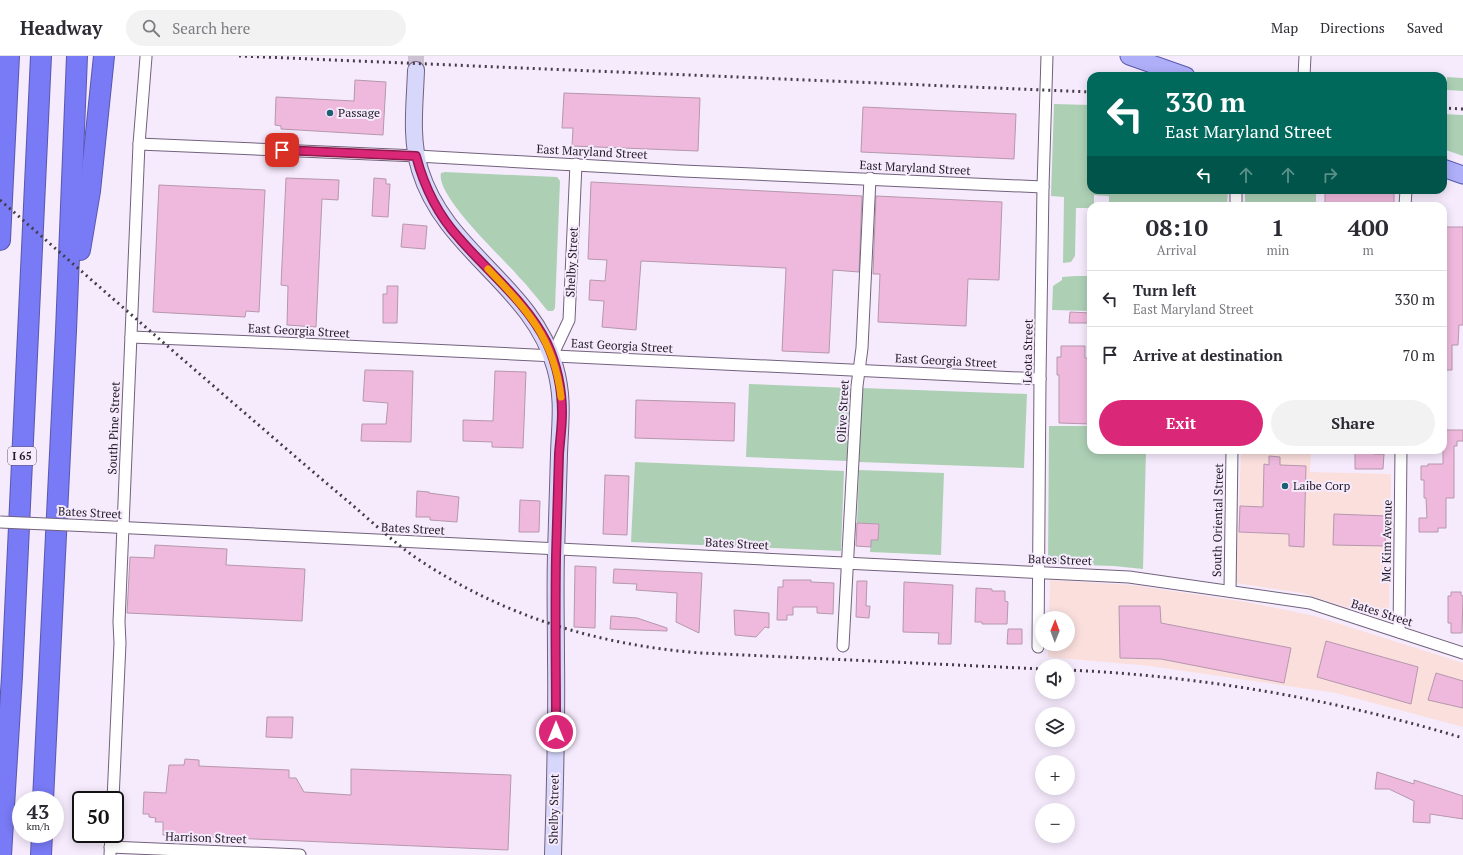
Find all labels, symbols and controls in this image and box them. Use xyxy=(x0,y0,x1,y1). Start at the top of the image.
search box xyxy=(126,10,406,46)
text: Headway xyxy=(20,15,102,40)
icon: search xyxy=(140,17,162,39)
text: Search here xyxy=(172,18,250,38)
text: Map xyxy=(1271,18,1298,37)
text: Directions xyxy=(1320,18,1385,37)
text: Saved xyxy=(1407,18,1443,37)
text: 330 m xyxy=(1165,83,1246,120)
icon: left xyxy=(1099,88,1151,140)
place label: Passage xyxy=(338,105,380,120)
marker: Passage xyxy=(325,108,335,118)
text: East Maryland Street xyxy=(1165,119,1332,143)
pin xyxy=(265,133,299,167)
icon: arrive xyxy=(271,139,293,161)
street label: East Maryland Street xyxy=(536,141,649,162)
street label: East Maryland Street xyxy=(859,157,972,178)
icon: left xyxy=(1193,164,1215,186)
icon: ahead xyxy=(1235,164,1257,186)
icon: ahead xyxy=(1277,164,1299,186)
icon: right xyxy=(1319,164,1341,186)
text: 08:10 xyxy=(1145,211,1208,243)
text: 1 xyxy=(1271,211,1285,243)
text: 400 xyxy=(1348,211,1388,243)
street label: Shelby Street xyxy=(562,226,581,298)
text: Arrival xyxy=(1157,241,1197,259)
text: min xyxy=(1266,241,1289,259)
text: m xyxy=(1363,241,1374,259)
text: Turn left xyxy=(1133,280,1197,300)
icon: left xyxy=(1099,288,1121,310)
text: 330 m xyxy=(1394,289,1435,309)
text: East Maryland Street xyxy=(1133,300,1254,318)
street label: Leota Street xyxy=(1019,318,1036,383)
street label: East Georgia Street xyxy=(248,320,351,341)
street label: East Georgia Street xyxy=(571,335,674,356)
icon: arrive xyxy=(1099,344,1121,366)
text: Arrive at destination xyxy=(1133,345,1283,365)
text: 70 m xyxy=(1402,345,1435,365)
street label: East Georgia Street xyxy=(895,350,998,371)
street label: Olive Street xyxy=(833,379,852,443)
street label: South Pine Street xyxy=(104,381,123,475)
button: Exit xyxy=(1099,400,1263,446)
button: Share xyxy=(1271,400,1435,446)
road number: I 65 xyxy=(8,447,36,465)
street label: South Oriental Street xyxy=(1209,462,1226,577)
place label: Laibe Corp xyxy=(1293,478,1350,493)
marker: Laibe Corp xyxy=(1280,481,1290,491)
street label: Mc Kim Avenue xyxy=(1378,500,1395,582)
street label: Bates Street xyxy=(58,503,123,522)
street label: Bates Street xyxy=(381,519,446,538)
street label: Bates Street xyxy=(705,534,770,553)
street label: Bates Street xyxy=(1028,551,1093,568)
street label: Bates Street xyxy=(1349,595,1415,630)
north arrow xyxy=(1035,611,1075,651)
map controls xyxy=(1035,611,1075,843)
button: sound xyxy=(1035,659,1075,699)
button: layers xyxy=(1035,707,1075,747)
position arrow xyxy=(535,711,577,753)
button: + xyxy=(1035,755,1075,795)
street label: Shelby Street xyxy=(545,773,562,844)
speed limit sign: 50 xyxy=(72,791,124,843)
text: 43 xyxy=(27,798,49,825)
button: − xyxy=(1035,803,1075,843)
text: km/h xyxy=(26,820,50,833)
street label: Harrison Street xyxy=(165,829,248,846)

